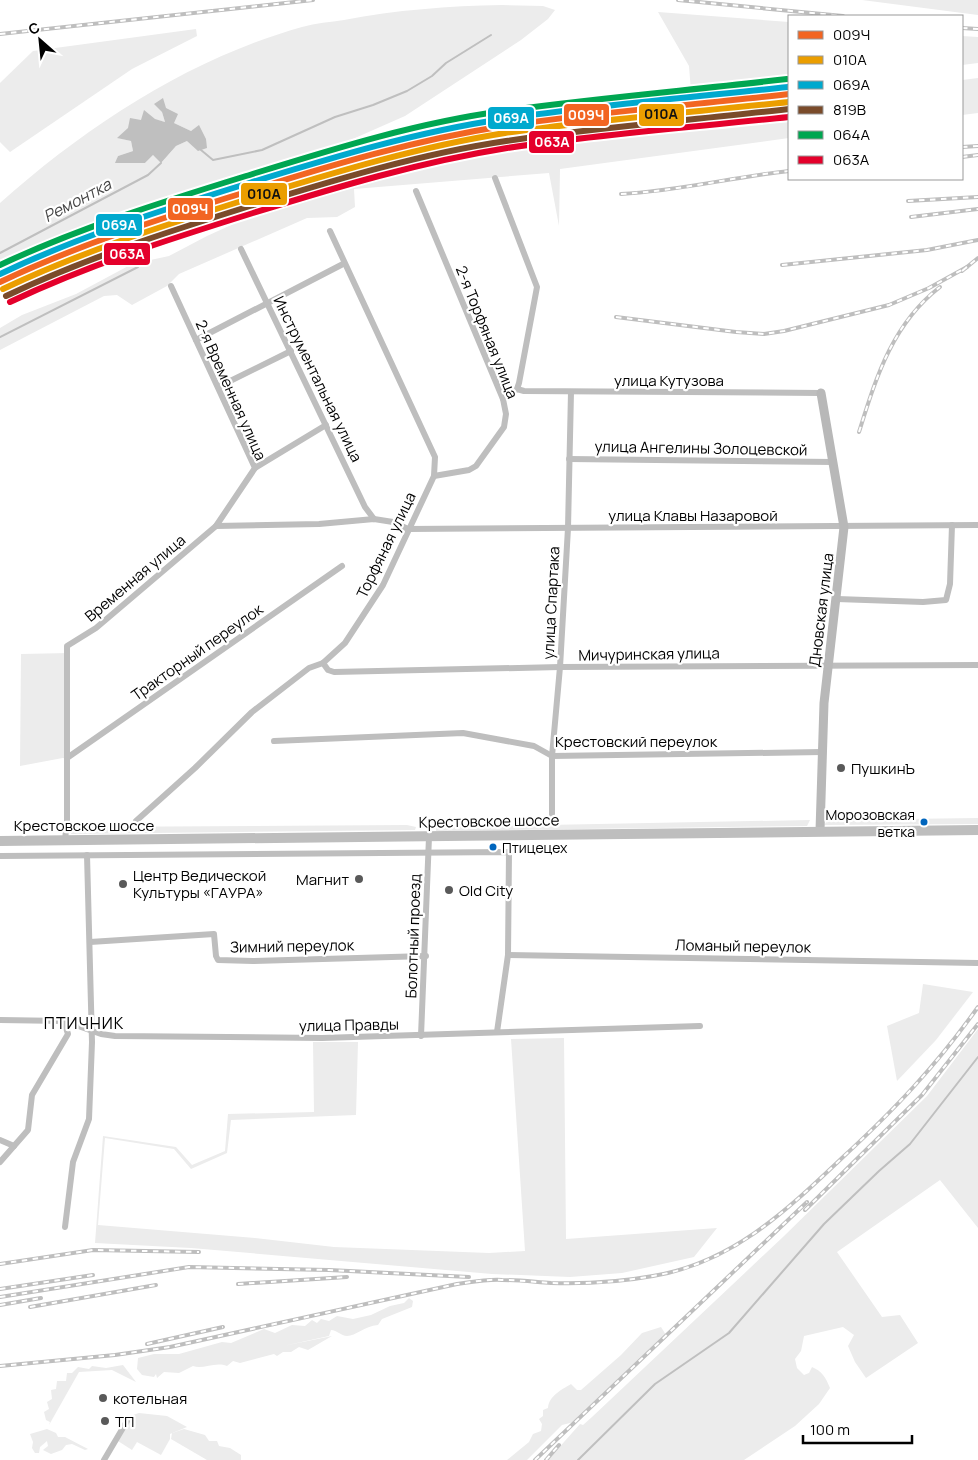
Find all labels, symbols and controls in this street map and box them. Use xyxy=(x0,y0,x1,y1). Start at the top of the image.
north arrow xyxy=(15,15,65,65)
legend xyxy=(788,15,963,180)
text: С xyxy=(25,17,43,39)
text: 009Ч xyxy=(833,24,870,45)
text: 010А xyxy=(833,49,867,70)
text: 069А xyxy=(833,74,871,95)
text: 819В xyxy=(833,99,866,120)
line badge: 009Ч xyxy=(563,103,610,127)
line badge: 010А xyxy=(638,103,685,127)
text: 010А xyxy=(644,104,679,123)
text: 009Ч xyxy=(568,105,604,124)
line badge: 069А xyxy=(487,106,535,130)
text: 069А xyxy=(493,108,529,127)
text: 064А xyxy=(833,124,870,145)
line badge: 063А xyxy=(528,130,575,154)
text: 063А xyxy=(534,132,570,151)
text: 063А xyxy=(833,149,870,170)
water label: Ремонтка xyxy=(39,172,116,227)
line badge: 010А xyxy=(240,182,288,206)
text: 010А xyxy=(247,184,282,203)
line badge: 009Ч xyxy=(167,197,214,221)
text: 009Ч xyxy=(172,199,208,218)
line badge: 069А xyxy=(95,213,143,237)
text: 069А xyxy=(101,215,137,234)
line badge: 063А xyxy=(103,242,151,266)
text: 063А xyxy=(109,244,145,263)
street label: 2-я Торфяная улица xyxy=(451,262,523,402)
street label: Инструментальная улица xyxy=(269,292,367,466)
street label: 2-я Временная улица xyxy=(191,316,271,464)
street label: улица Кутузова xyxy=(614,370,724,391)
street label: улица Ангелины Золоцевской xyxy=(594,436,808,460)
street label: Торфяная улица xyxy=(351,489,421,601)
street label: улица Клавы Назаровой xyxy=(608,505,778,526)
street label: Временная улица xyxy=(80,530,190,626)
street label: улица Спартака xyxy=(538,546,564,660)
street label: Дновская улица xyxy=(804,552,838,668)
street label: Тракторный переулок xyxy=(127,598,267,705)
street label: Мичуринская улица xyxy=(578,642,720,666)
street label: Крестовский переулок xyxy=(555,731,718,752)
place label: ПушкинЪ xyxy=(851,758,915,779)
marker: ПушкинЪ xyxy=(835,762,847,774)
place label: Морозовская ветка xyxy=(825,805,915,841)
street label: Крестовское шоссе xyxy=(419,809,560,833)
street label: Крестовское шоссе xyxy=(14,815,155,836)
marker: Морозовская ветка xyxy=(919,817,929,827)
place label: Птицецех xyxy=(502,838,568,857)
marker: Птицецех xyxy=(488,842,498,852)
place label: Центр Ведической Культуры «ГАУРА» xyxy=(133,865,266,903)
place label: Магнит xyxy=(296,869,349,890)
marker: Магнит xyxy=(353,873,365,885)
street label: Болотный проезд xyxy=(400,873,426,999)
marker: Центр Ведической Культуры «ГАУРА» xyxy=(117,878,129,890)
place label: Old City xyxy=(459,880,513,901)
marker: Old City xyxy=(443,884,455,896)
street label: Зимний переулок xyxy=(230,934,355,958)
street label: Ломаный переулок xyxy=(675,934,812,958)
district label: ПТИЧНИК xyxy=(44,1012,124,1034)
street label: улица Правды xyxy=(299,1014,399,1036)
place label: котельная xyxy=(113,1388,187,1409)
marker: котельная xyxy=(97,1392,109,1404)
place label: ТП xyxy=(115,1411,134,1432)
scale bar xyxy=(803,1412,912,1444)
marker: ТП xyxy=(99,1415,111,1427)
text: 100 m xyxy=(810,1419,850,1440)

